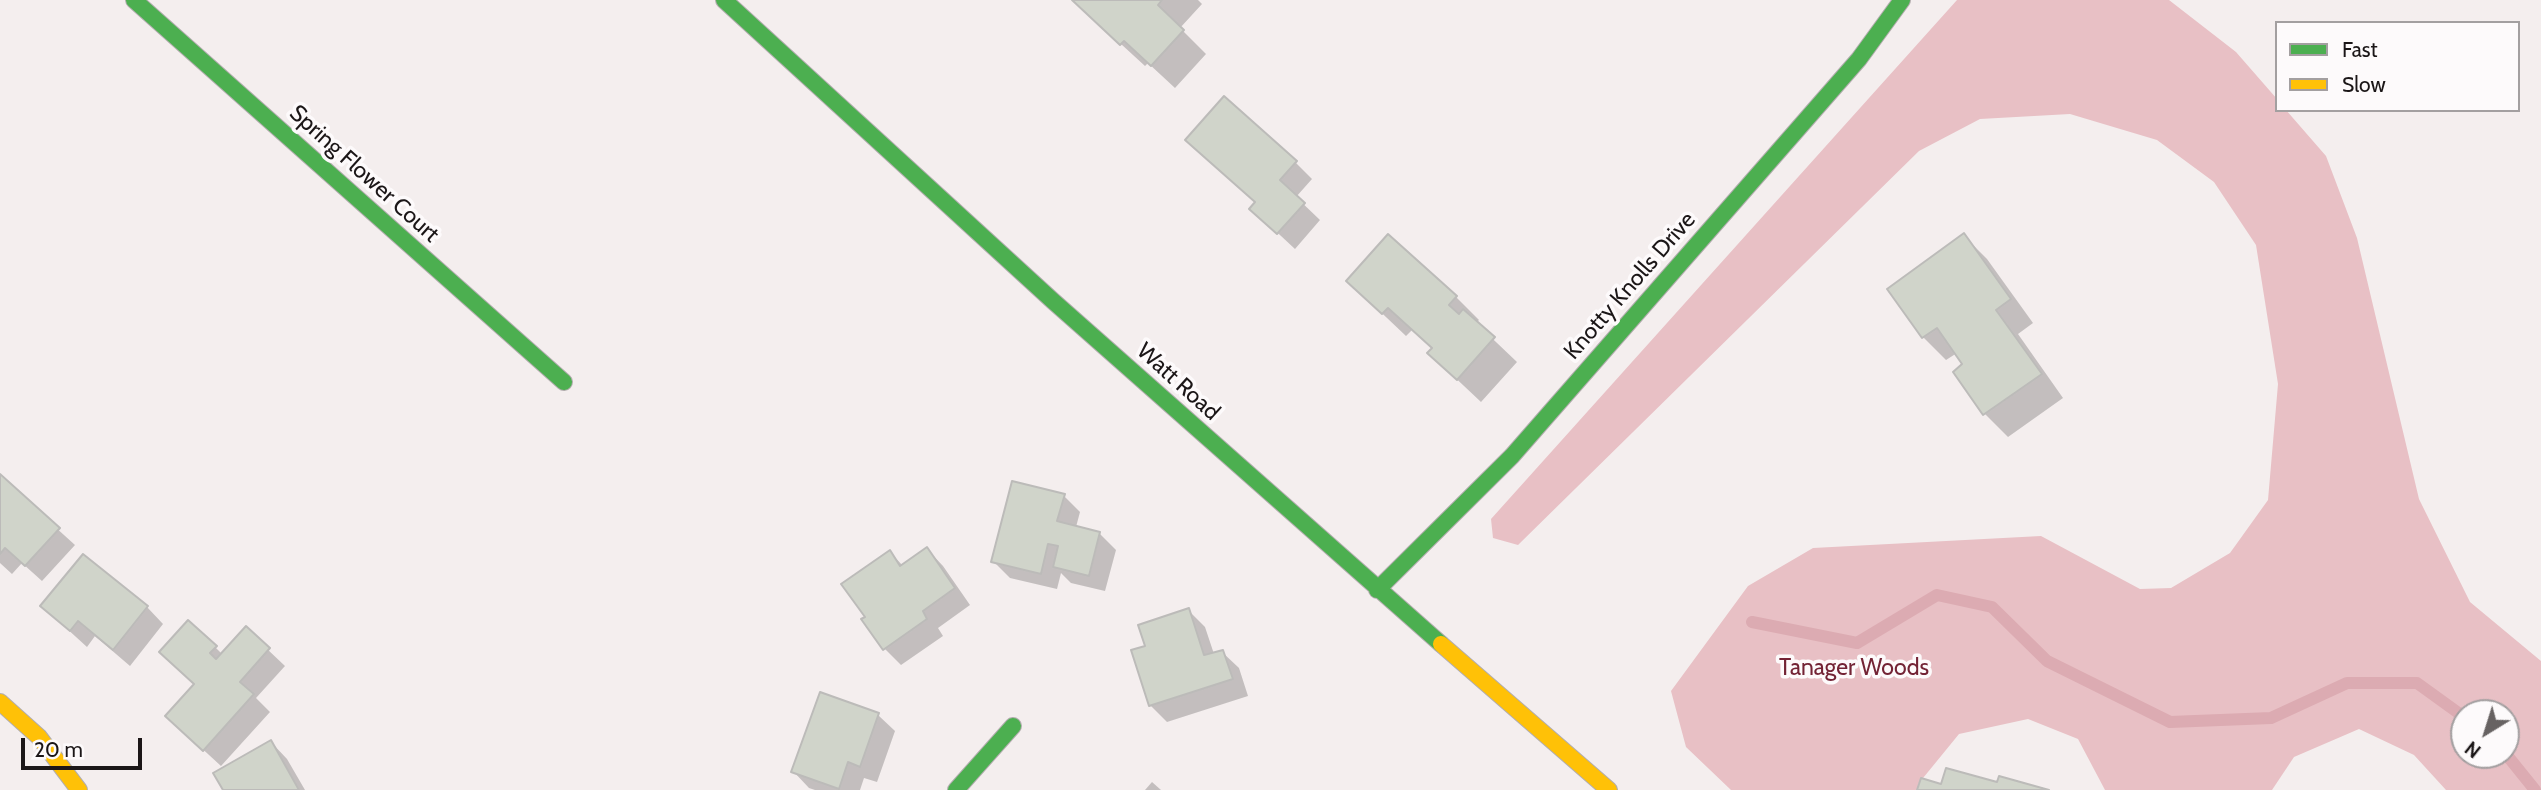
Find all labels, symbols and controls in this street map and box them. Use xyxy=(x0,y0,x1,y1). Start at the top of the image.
legend xyxy=(2275,21,2520,112)
text: Fast xyxy=(2342,37,2378,62)
text: Slow xyxy=(2342,72,2386,97)
street label: Spring Flower Court xyxy=(283,100,445,248)
street label: Knotty Knolls Drive xyxy=(1558,207,1702,365)
street label: Watt Road xyxy=(1131,338,1225,426)
park label: Tanager Woods xyxy=(1779,654,1929,682)
north arrow xyxy=(2450,699,2520,769)
scale bar xyxy=(24,724,145,768)
text: N xyxy=(2461,736,2485,763)
text: 20 m xyxy=(34,737,83,762)

